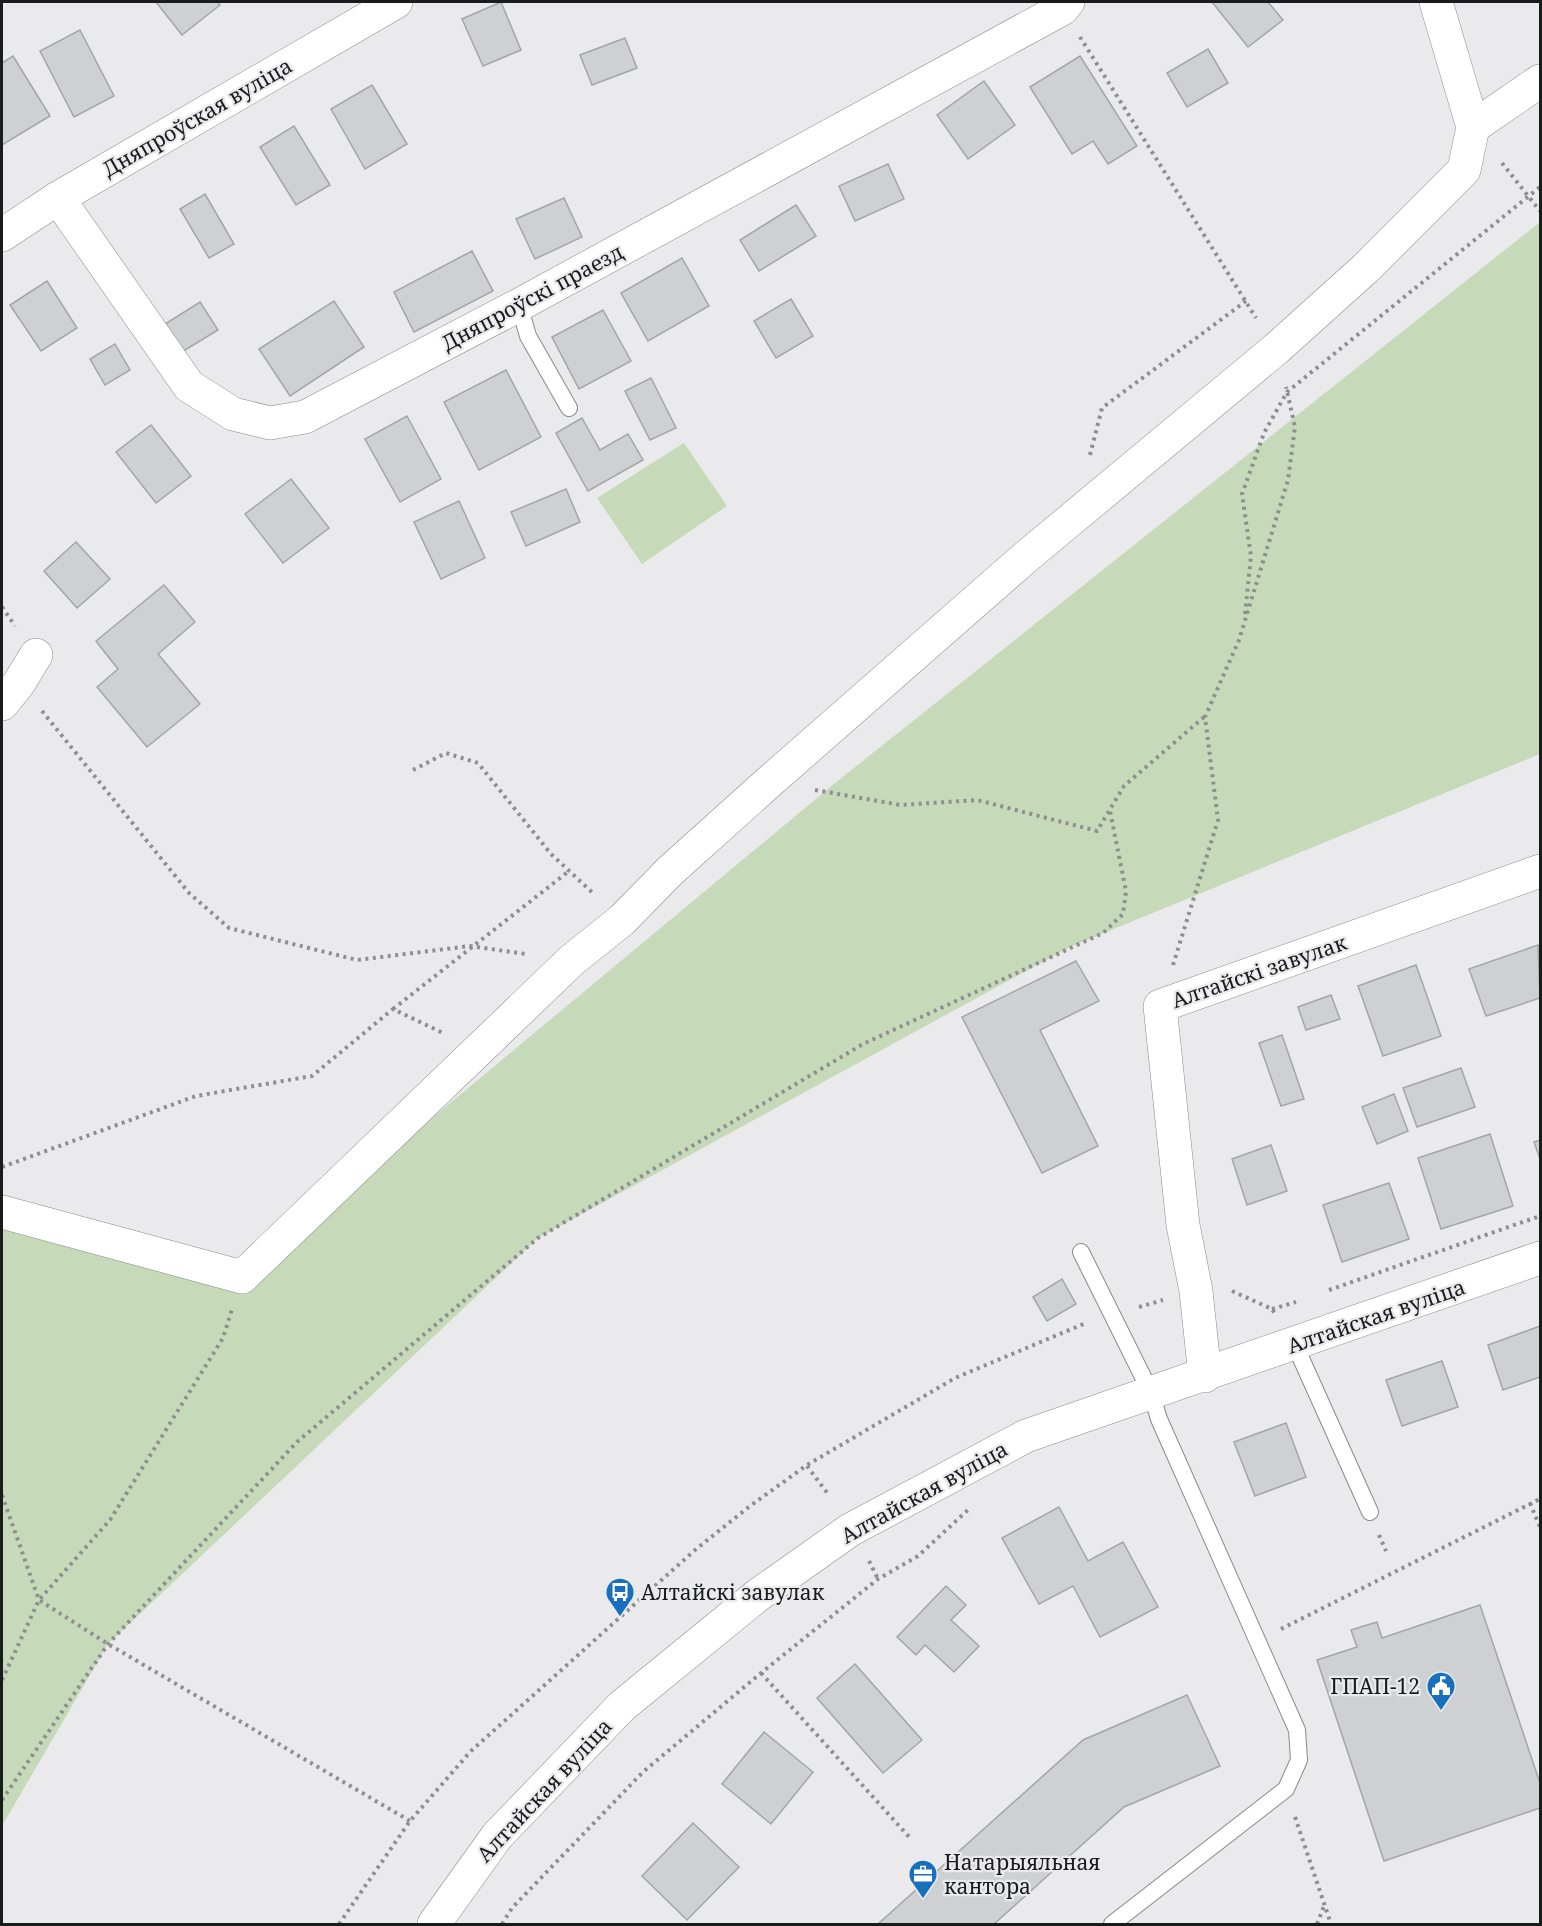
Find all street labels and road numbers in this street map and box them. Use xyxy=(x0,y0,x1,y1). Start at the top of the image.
street label: Дняпроўская вуліца xyxy=(97,51,297,183)
street label: Дняпроўскі праезд xyxy=(436,237,628,357)
street label: Алтайскі завулак xyxy=(1168,928,1351,1014)
street label: Алтайская вуліца xyxy=(1283,1272,1469,1360)
street label: Алтайская вуліца xyxy=(836,1435,1012,1549)
street label: Алтайская вуліца xyxy=(470,1712,618,1868)

